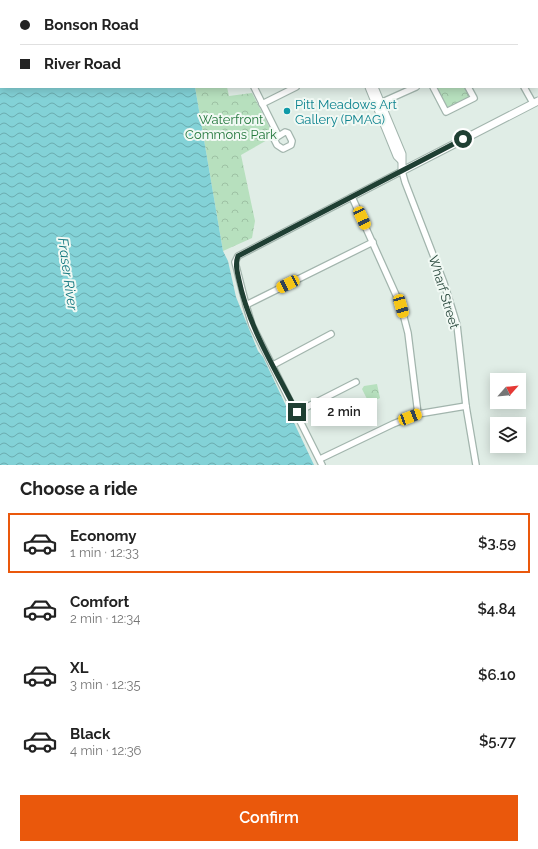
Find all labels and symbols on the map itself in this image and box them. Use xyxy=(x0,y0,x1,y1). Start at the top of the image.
place label: Pitt Meadows Art Gallery (PMAG) xyxy=(295,97,397,127)
marker: Pitt Meadows Art Gallery (PMAG) xyxy=(282,106,292,116)
park label: Waterfront Commons Park xyxy=(185,112,277,142)
route start xyxy=(454,130,472,148)
car xyxy=(351,205,373,231)
water label: Fraser River xyxy=(55,237,81,313)
street label: Wharf Street xyxy=(426,253,462,331)
car xyxy=(275,273,301,295)
car xyxy=(392,293,410,319)
north arrow xyxy=(490,373,526,409)
callout: 2 min xyxy=(311,398,377,426)
route end xyxy=(288,403,306,421)
car xyxy=(397,407,423,427)

